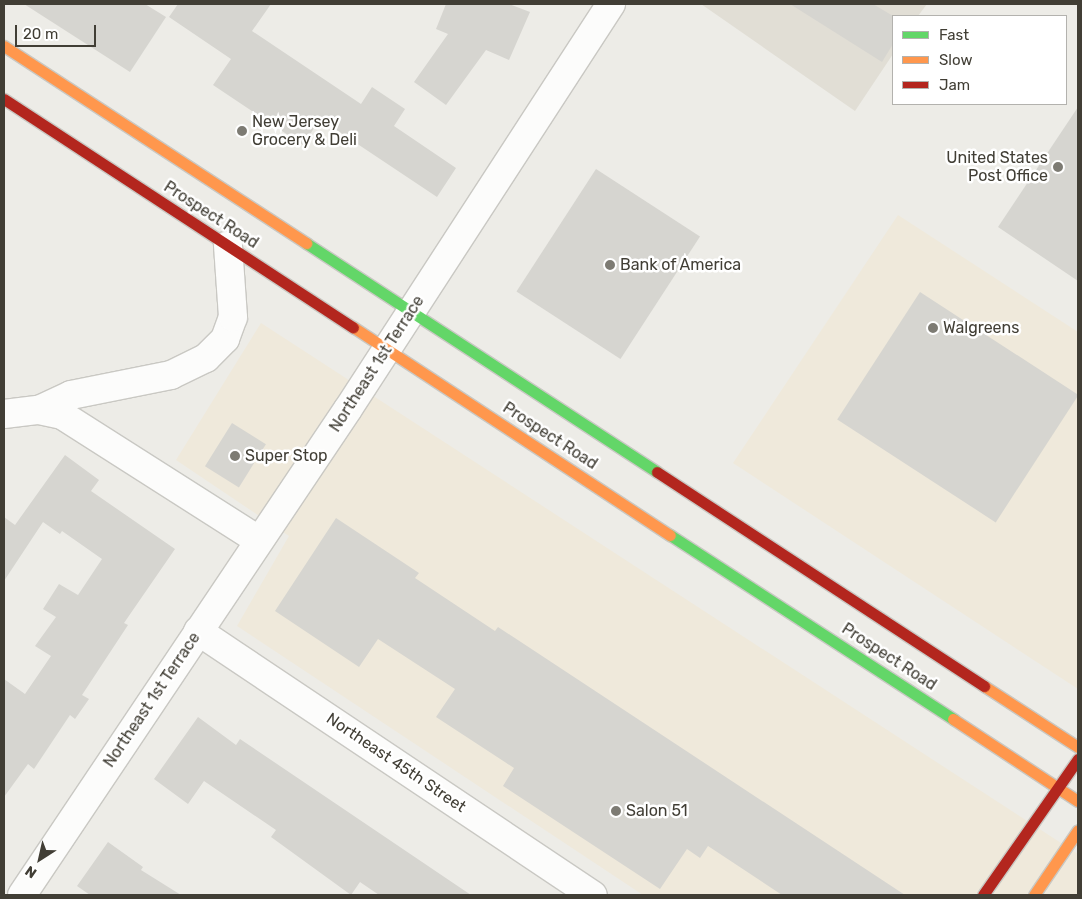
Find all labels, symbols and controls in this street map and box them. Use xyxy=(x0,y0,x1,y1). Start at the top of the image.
scale bar xyxy=(18,15,99,47)
legend xyxy=(892,15,1067,105)
text: 20 m xyxy=(23,25,58,43)
text: Fast xyxy=(939,26,969,44)
text: Slow xyxy=(939,51,972,69)
text: Jam xyxy=(939,76,970,94)
place label: New Jersey Grocery & Deli xyxy=(252,112,357,150)
marker: New Jersey Grocery & Deli xyxy=(236,125,248,137)
place label: United States Post Office xyxy=(946,148,1048,186)
marker: United States Post Office xyxy=(1052,161,1064,173)
street label: Prospect Road xyxy=(160,177,262,253)
place label: Bank of America xyxy=(620,255,742,275)
marker: Bank of America xyxy=(604,259,616,271)
street label: Northeast 1st Terrace xyxy=(326,292,428,436)
place label: Walgreens xyxy=(943,318,1019,338)
marker: Walgreens xyxy=(927,322,939,334)
street label: Prospect Road xyxy=(499,398,601,474)
place label: Super Stop xyxy=(245,446,328,466)
marker: Super Stop xyxy=(229,450,241,462)
street label: Prospect Road xyxy=(838,619,940,695)
street label: Northeast 1st Terrace xyxy=(100,629,204,771)
street label: Northeast 45th Street xyxy=(323,709,469,817)
place label: Salon 51 xyxy=(626,801,688,821)
marker: Salon 51 xyxy=(610,805,622,817)
north arrow xyxy=(15,834,65,884)
text: N xyxy=(22,862,40,882)

